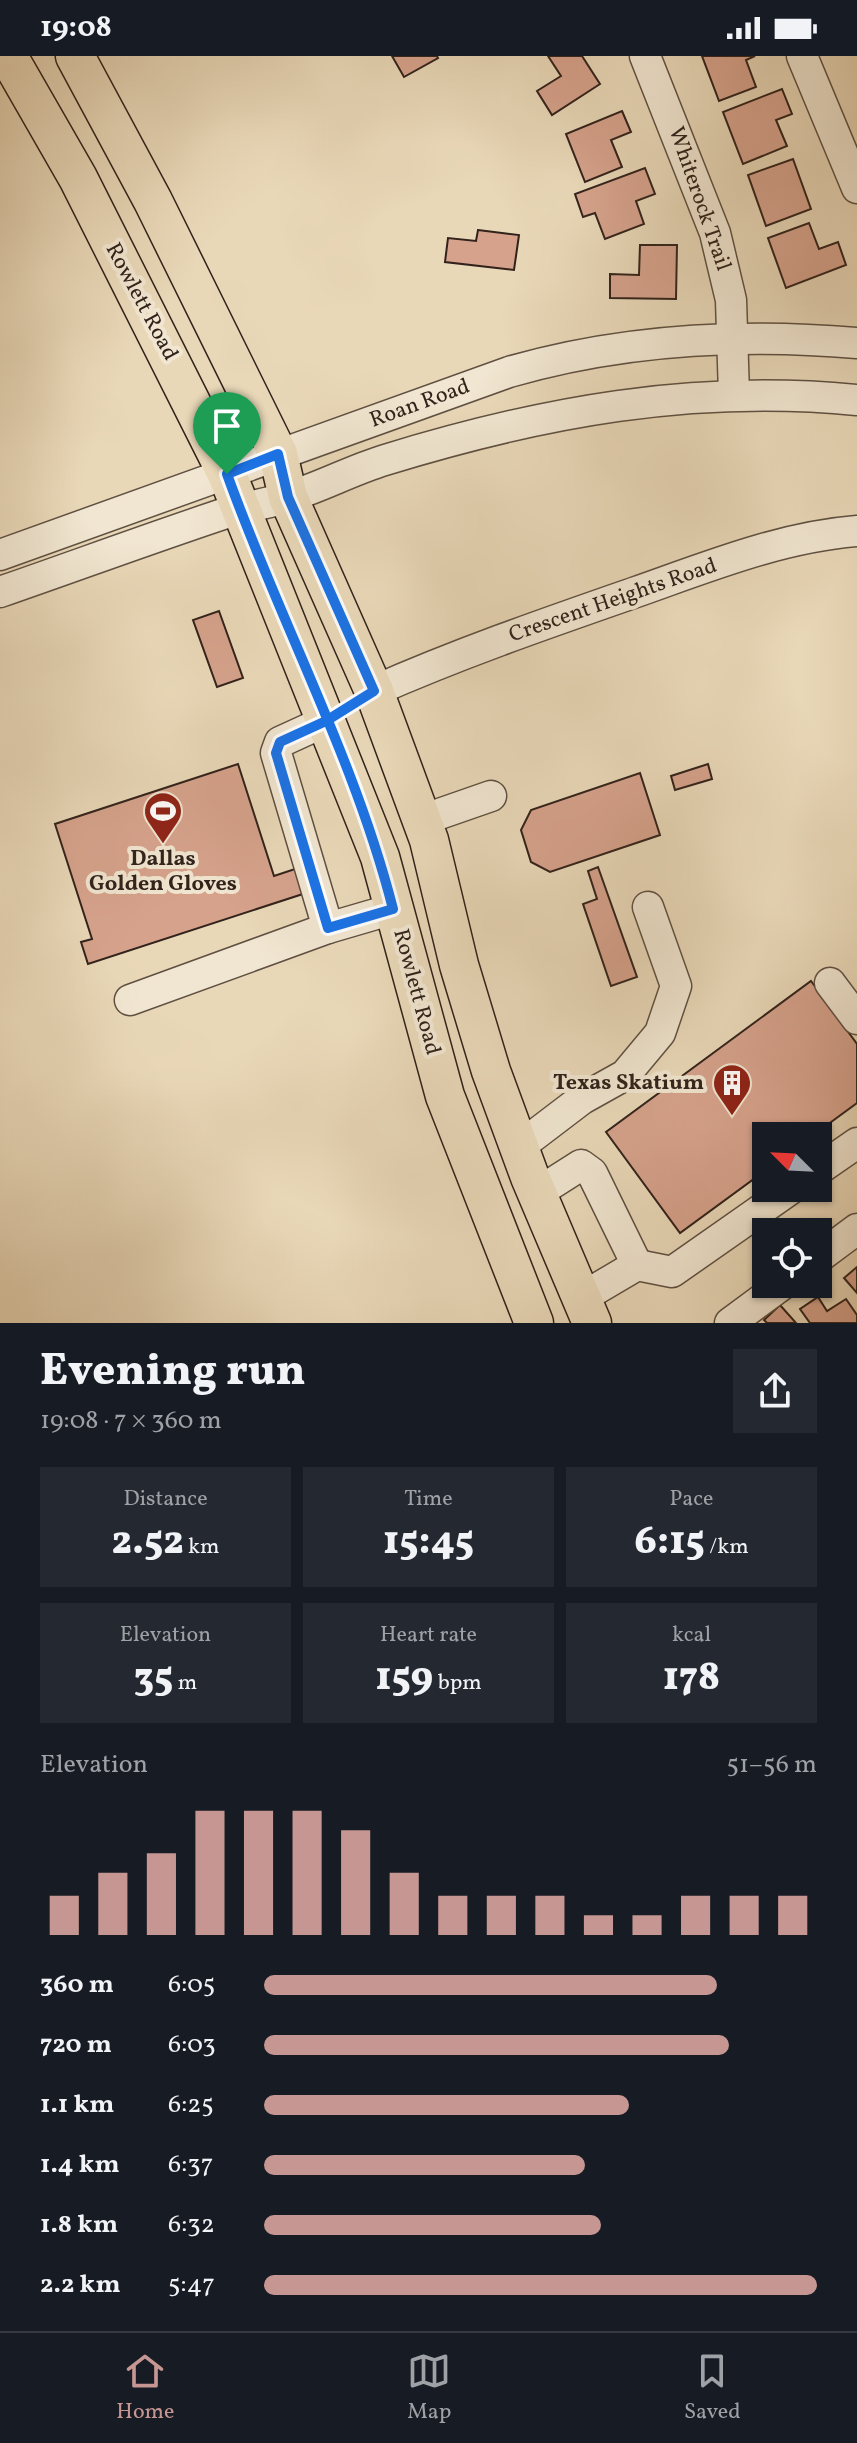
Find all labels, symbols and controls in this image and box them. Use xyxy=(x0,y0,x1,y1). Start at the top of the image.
text: 19:08 xyxy=(40,7,112,49)
street label: Whiterock Trail xyxy=(660,123,738,275)
street label: Rowlett Road xyxy=(97,238,185,366)
street label: Roan Road xyxy=(366,372,474,436)
pin xyxy=(193,392,261,474)
icon: arrive xyxy=(205,404,249,448)
street label: Crescent Heights Road xyxy=(505,551,721,651)
sports icon: Dallas Golden Gloves xyxy=(142,790,184,845)
place label: Dallas Golden Gloves xyxy=(89,844,237,900)
street label: Rowlett Road xyxy=(384,925,448,1059)
building icon: Texas Skatium xyxy=(711,1062,753,1117)
place label: Texas Skatium xyxy=(553,1068,704,1099)
north arrow xyxy=(752,1122,832,1202)
map controls xyxy=(752,1122,832,1298)
button: locate xyxy=(752,1218,832,1298)
text: Evening run xyxy=(40,1342,306,1403)
button: share xyxy=(733,1349,817,1433)
text: 19:08 · 7 × 360 m xyxy=(40,1403,222,1439)
text: Distance xyxy=(123,1484,208,1515)
text: Time xyxy=(404,1484,453,1515)
text: Pace xyxy=(669,1484,714,1515)
text: 2.52 xyxy=(111,1515,184,1571)
text: 15:45 xyxy=(383,1515,474,1571)
text: 6:15 xyxy=(634,1515,705,1571)
text: km xyxy=(184,1532,220,1563)
text: /km xyxy=(705,1532,749,1563)
text: Elevation xyxy=(120,1620,211,1651)
text: Heart rate xyxy=(380,1620,477,1651)
text: kcal xyxy=(672,1620,711,1651)
text: 35 xyxy=(134,1651,173,1707)
text: 159 xyxy=(375,1651,433,1707)
text: 178 xyxy=(663,1651,720,1707)
text: m xyxy=(173,1668,197,1699)
text: bpm xyxy=(433,1668,482,1699)
text: Elevation xyxy=(40,1747,148,1783)
text: 51–56 m xyxy=(727,1747,817,1783)
text: 360 m xyxy=(40,1967,114,2003)
text: 6:05 xyxy=(168,1967,215,2003)
text: 720 m xyxy=(40,2027,112,2063)
text: 6:03 xyxy=(168,2027,216,2063)
text: 1.1 km xyxy=(40,2087,114,2123)
text: 6:25 xyxy=(168,2087,214,2123)
text: 1.4 km xyxy=(40,2147,120,2183)
text: 6:37 xyxy=(168,2147,213,2183)
text: 1.8 km xyxy=(40,2207,118,2243)
text: 6:32 xyxy=(168,2207,215,2243)
text: 2.2 km xyxy=(40,2267,121,2303)
text: 5:47 xyxy=(168,2267,215,2303)
tab: Home xyxy=(116,2349,175,2428)
tab: Map xyxy=(407,2349,451,2428)
tab: Saved xyxy=(684,2349,741,2428)

